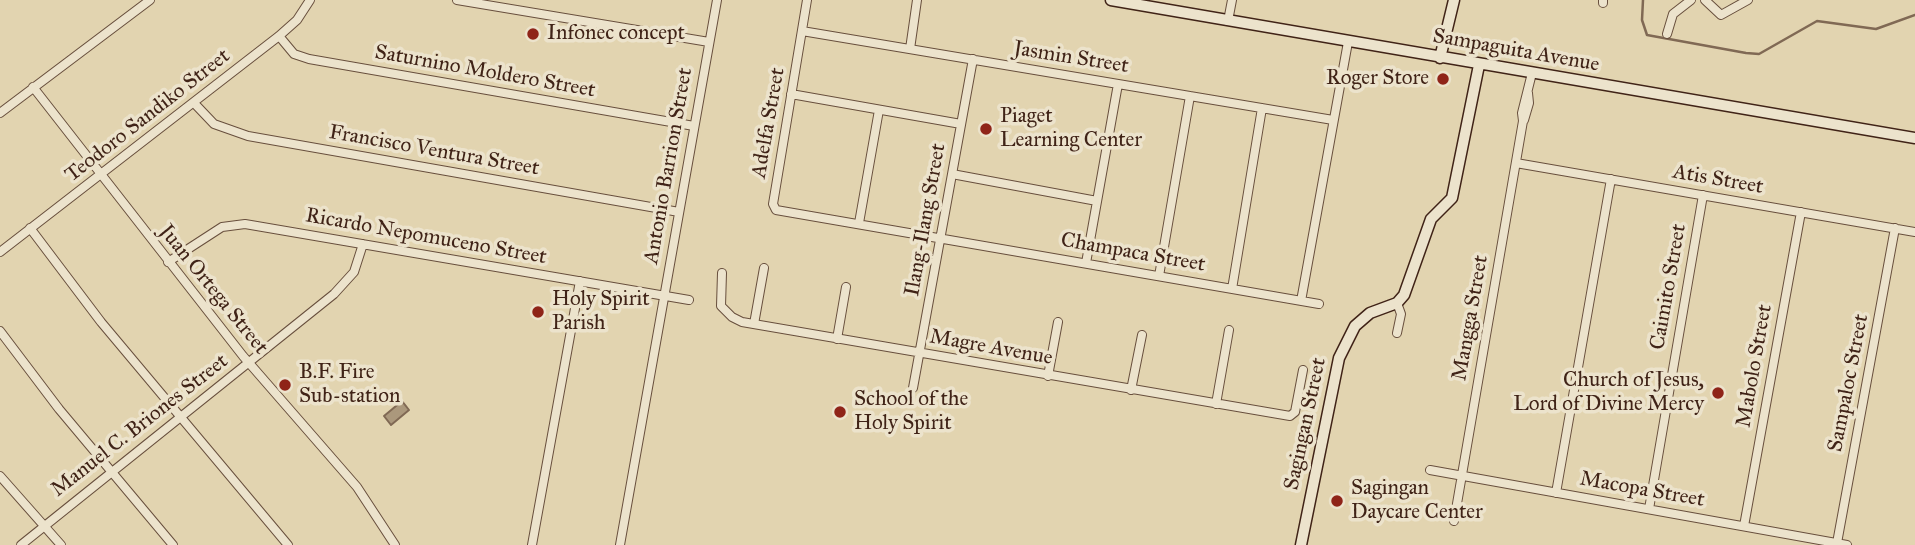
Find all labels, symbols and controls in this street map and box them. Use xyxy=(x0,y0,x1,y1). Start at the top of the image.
place label: Infonec concept xyxy=(547,21,685,47)
street label: Sampaguita Avenue xyxy=(1431,24,1601,78)
marker: Infonec concept xyxy=(525,26,541,42)
street label: Jasmin Street xyxy=(1012,36,1130,80)
street label: Saturnino Moldero Street xyxy=(373,40,597,104)
street label: Teodoro Sandiko Street xyxy=(61,44,235,188)
street label: Antonio Barrion Street xyxy=(639,66,699,266)
street label: Adelfa Street xyxy=(747,66,791,180)
place label: Roger Store xyxy=(1326,66,1429,92)
marker: Roger Store xyxy=(1435,71,1451,87)
place label: Piaget Learning Center xyxy=(1000,104,1142,154)
street label: Francisco Ventura Street xyxy=(327,120,541,182)
marker: Piaget Learning Center xyxy=(978,121,994,137)
street label: Ilang-Ilang Street xyxy=(900,142,952,298)
street label: Atis Street xyxy=(1671,160,1765,200)
street label: Ricardo Nepomuceno Street xyxy=(304,203,548,271)
street label: Juan Ortega Street xyxy=(153,220,273,360)
street label: Caimito Street xyxy=(1646,222,1692,352)
street label: Champaca Street xyxy=(1059,228,1207,278)
street label: Mangga Street xyxy=(1448,253,1494,383)
place label: Holy Spirit Parish xyxy=(552,287,650,337)
street label: Mabolo Street xyxy=(1732,303,1778,429)
marker: Holy Spirit Parish xyxy=(530,304,546,320)
street label: Sampaloc Street xyxy=(1823,312,1875,454)
street label: Magre Avenue xyxy=(928,325,1054,371)
street label: Manuel C. Briones Street xyxy=(46,349,234,503)
street label: Sagingan Street xyxy=(1280,356,1332,492)
place label: B.F. Fire Sub-station xyxy=(299,360,400,410)
place label: Church of Jesus, Lord of Divine Mercy xyxy=(1513,368,1704,418)
marker: B.F. Fire Sub-station xyxy=(277,377,293,393)
marker: Church of Jesus, Lord of Divine Mercy xyxy=(1710,385,1726,401)
place label: School of the Holy Spirit xyxy=(854,387,968,437)
marker: School of the Holy Spirit xyxy=(832,404,848,420)
street label: Macopa Street xyxy=(1578,467,1706,513)
place label: Sagingan Daycare Center xyxy=(1351,476,1483,526)
marker: Sagingan Daycare Center xyxy=(1329,493,1345,509)

